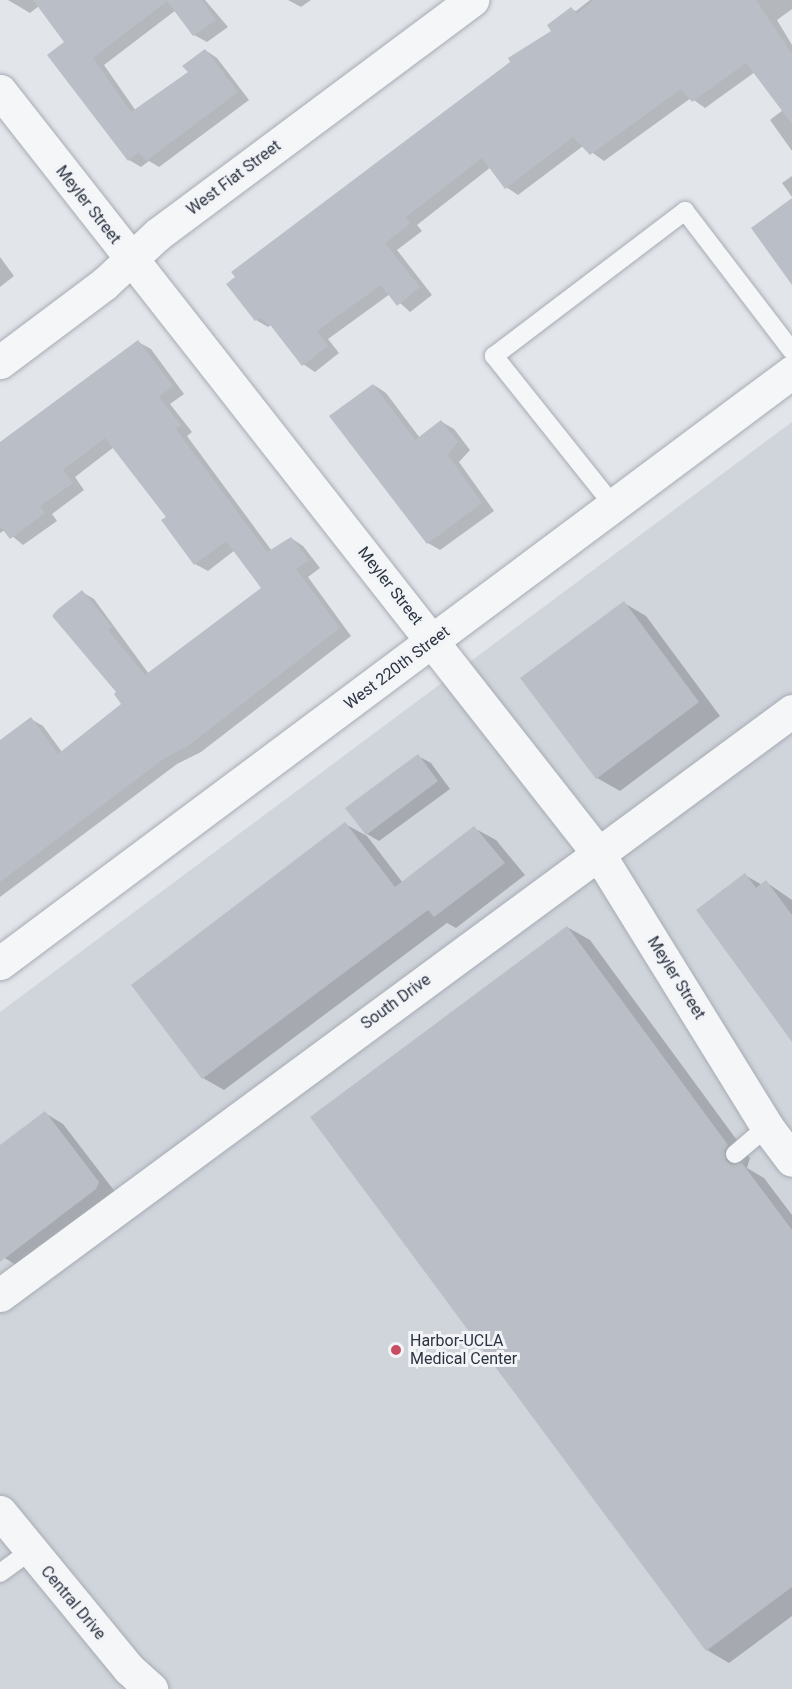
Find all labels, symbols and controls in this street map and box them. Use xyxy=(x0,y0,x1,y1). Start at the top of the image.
street label: West Fiat Street xyxy=(183,136,285,220)
street label: Meyler Street xyxy=(52,162,124,248)
street label: Meyler Street xyxy=(354,543,426,629)
street label: West 220th Street xyxy=(340,622,454,714)
street label: Meyler Street xyxy=(643,933,709,1023)
street label: South Drive xyxy=(357,970,435,1034)
place label: Harbor-UCLA Medical Center xyxy=(410,1331,517,1369)
marker: Harbor-UCLA Medical Center xyxy=(387,1341,405,1359)
street label: Central Drive xyxy=(37,1562,109,1644)

